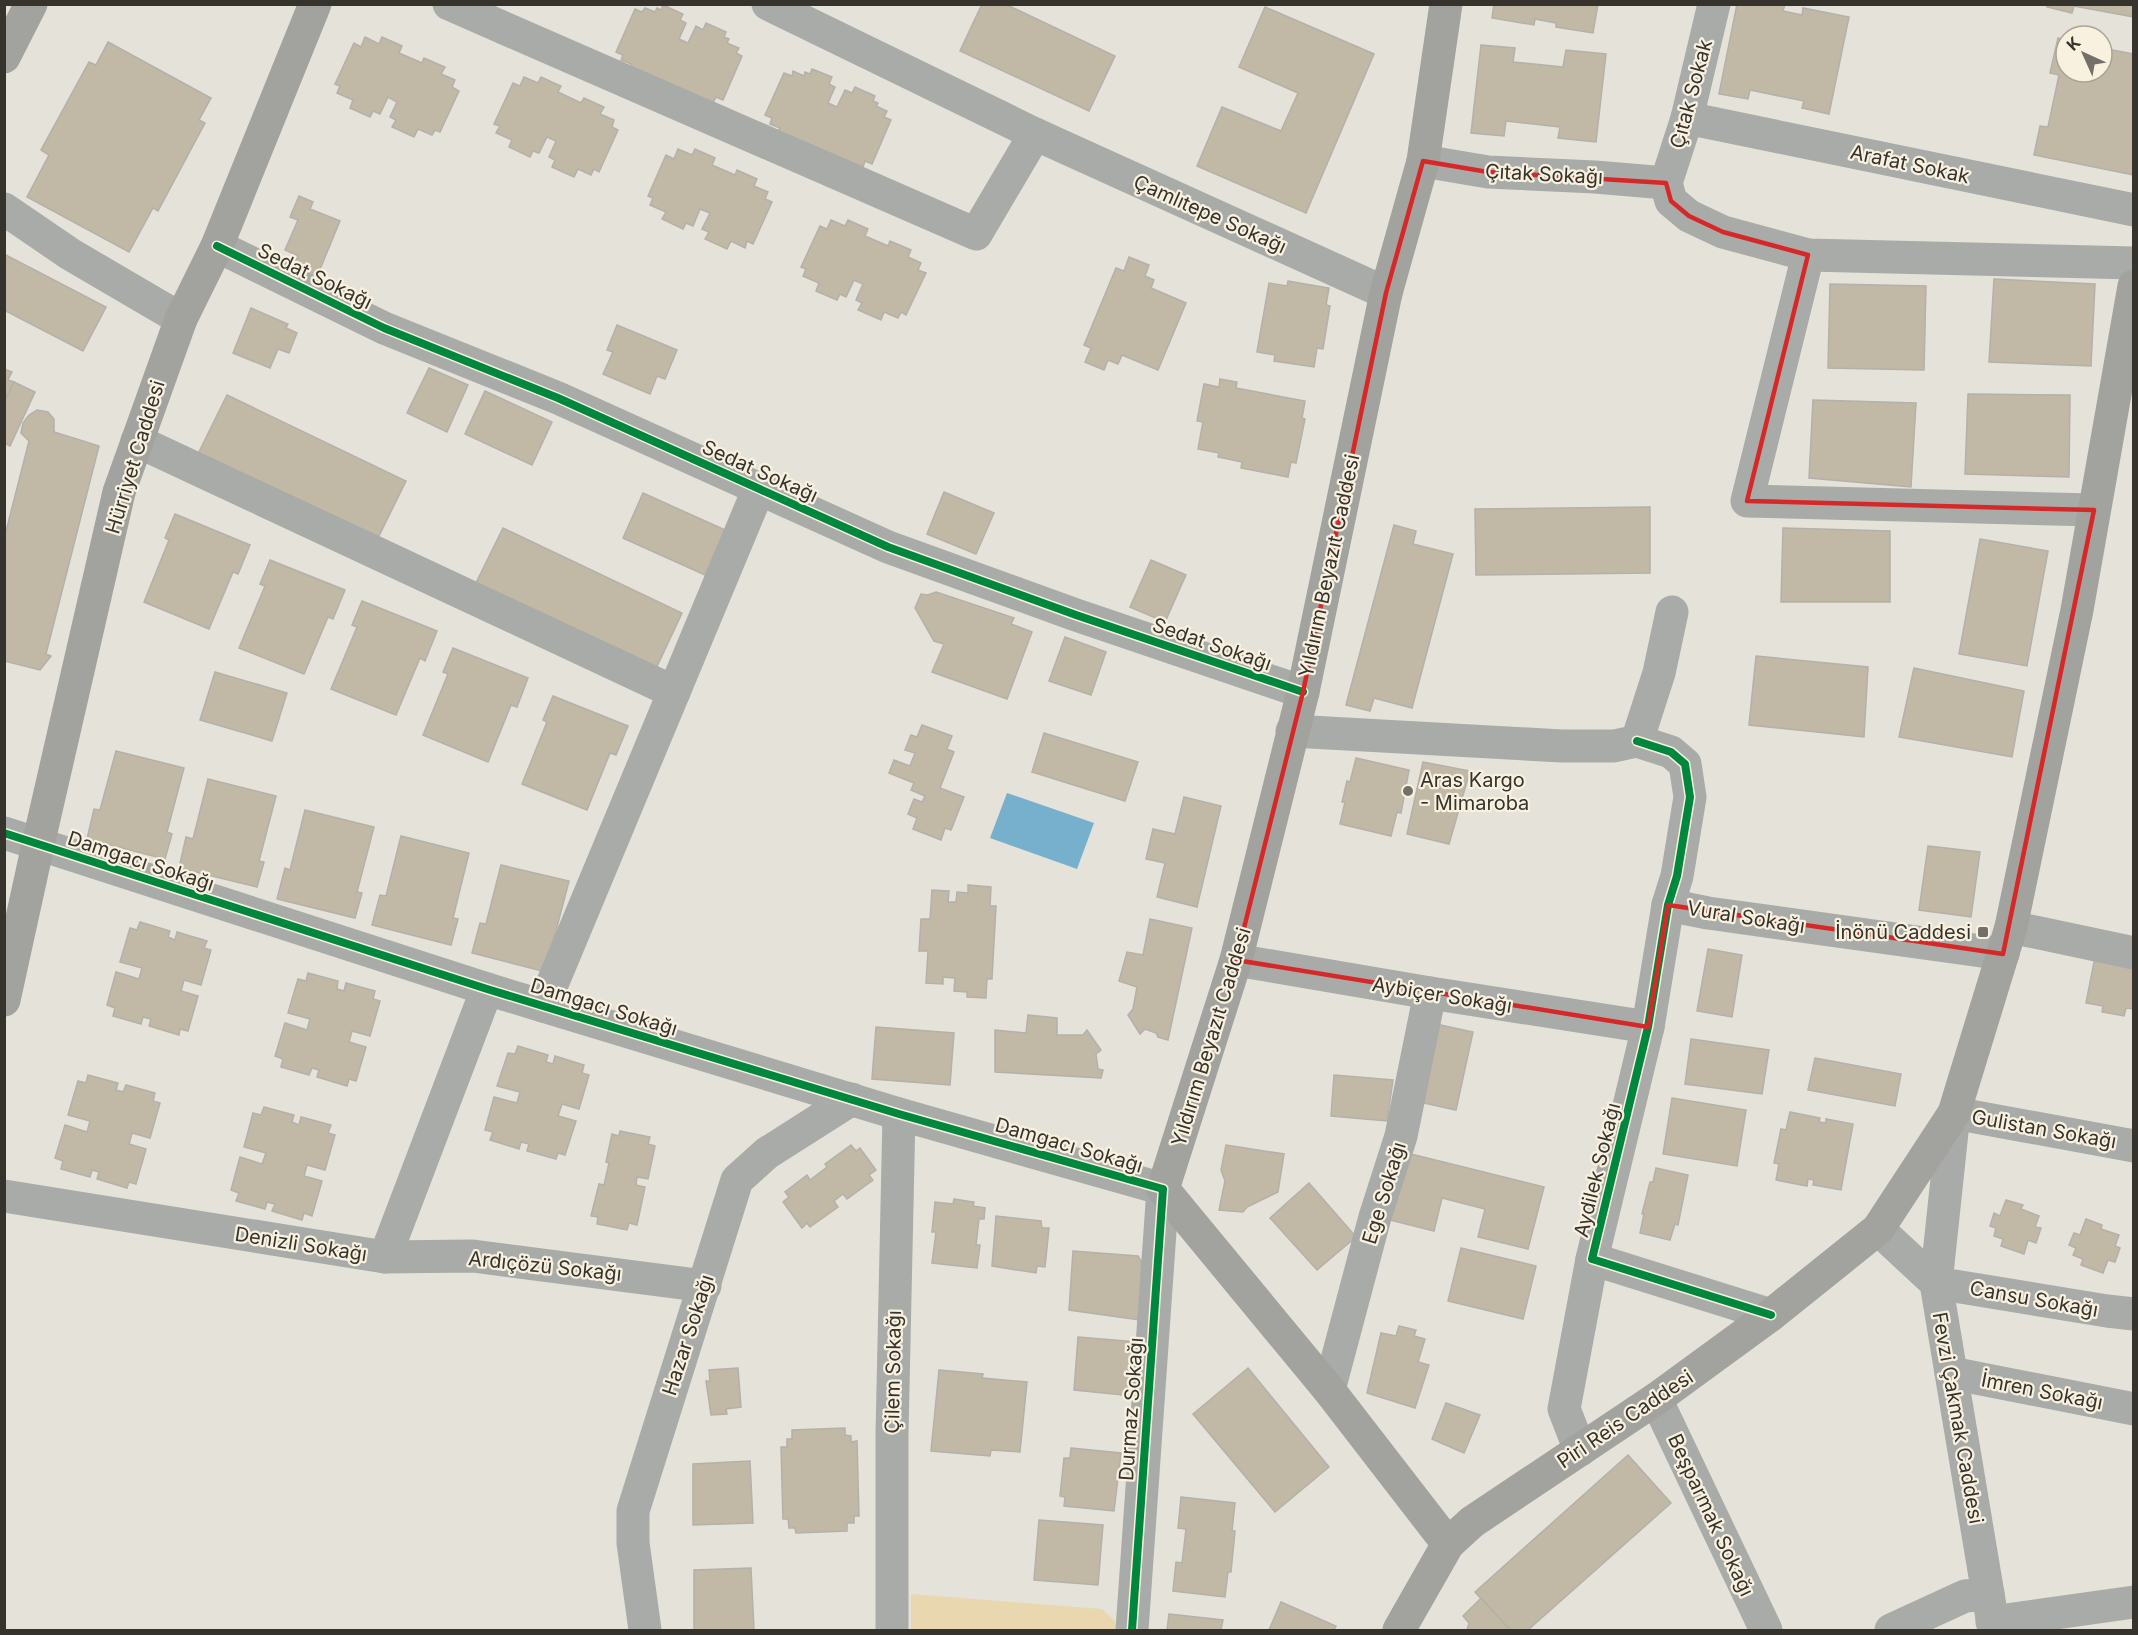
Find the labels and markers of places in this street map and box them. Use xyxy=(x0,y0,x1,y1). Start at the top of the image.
place label: Aras Kargo - Mimaroba xyxy=(1420,768,1529,815)
marker: Aras Kargo - Mimaroba xyxy=(1401,784,1415,798)
place label: İnönü Caddesi xyxy=(1835,919,1971,944)
marker: İnönü Caddesi xyxy=(1976,925,1990,939)

